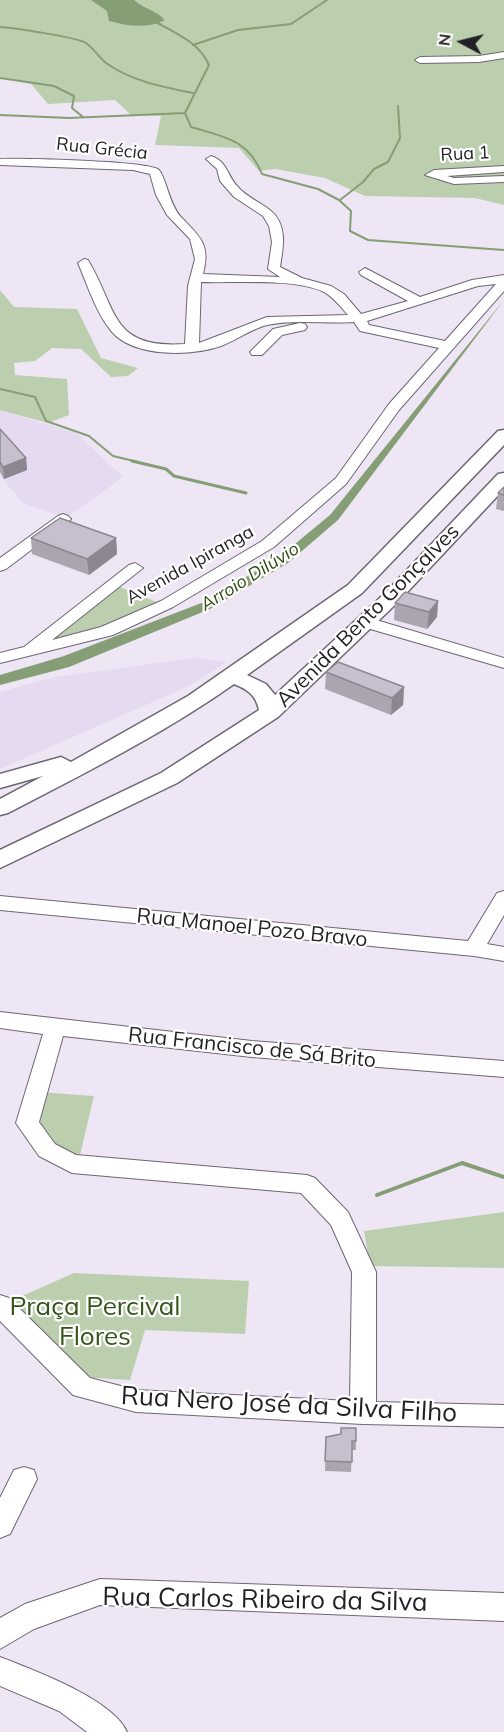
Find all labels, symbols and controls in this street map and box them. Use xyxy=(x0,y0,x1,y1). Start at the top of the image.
north arrow xyxy=(432,12,492,72)
text: N xyxy=(433,33,455,47)
street label: Rua Grécia xyxy=(55,133,149,165)
street label: Rua 1 xyxy=(440,142,490,166)
street label: Avenida Bento Gonçalves xyxy=(271,519,465,713)
street label: Avenida Ipiranga xyxy=(123,521,257,609)
water label: Arroio Dilúvio xyxy=(197,538,303,616)
street label: Rua Manoel Pozo Bravo xyxy=(135,903,369,953)
street label: Rua Francisco de Sá Brito xyxy=(127,1022,377,1074)
park label: Praça Percival Flores xyxy=(10,1291,180,1352)
street label: Rua Nero José da Silva Filho xyxy=(120,1381,458,1429)
street label: Rua Carlos Ribeiro da Silva xyxy=(102,1582,428,1618)

